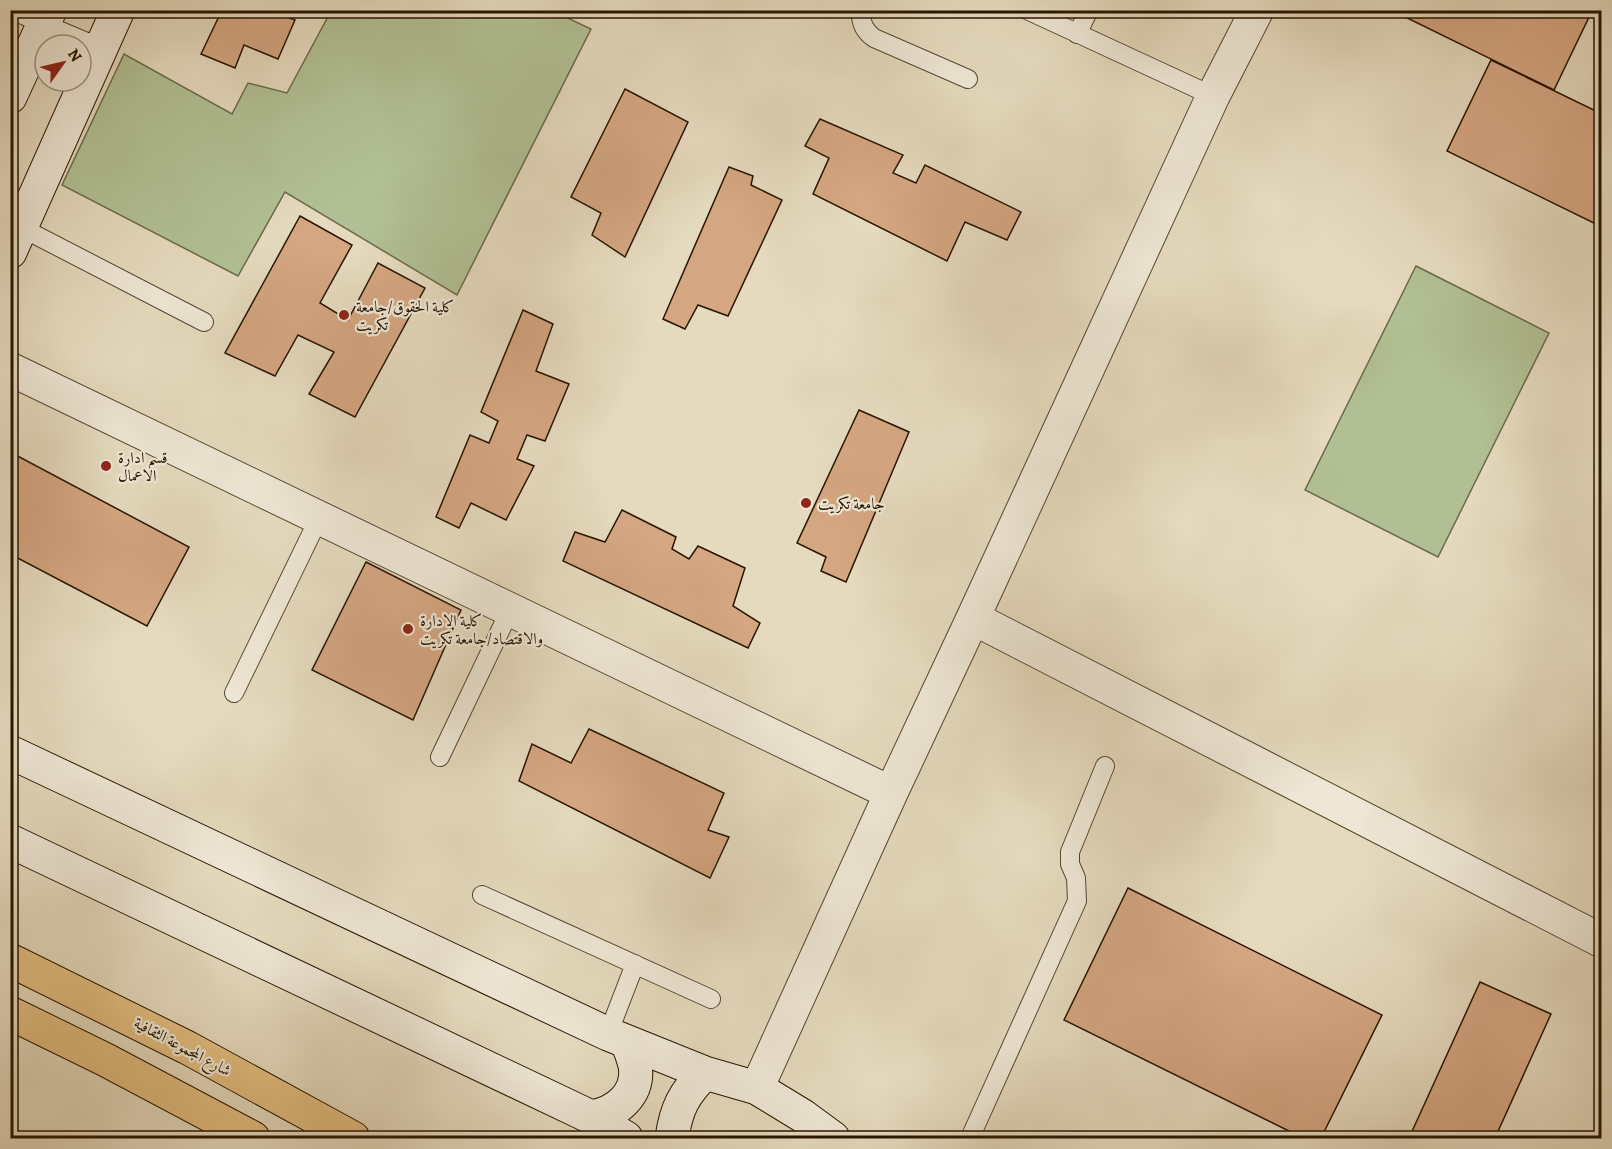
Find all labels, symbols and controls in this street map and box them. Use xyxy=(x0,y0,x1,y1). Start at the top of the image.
north arrow xyxy=(33,33,93,93)
text: N xyxy=(62,44,87,66)
place label: كلية الحقوق/جامعة تكريت xyxy=(356,296,454,336)
marker: كلية الحقوق/جامعة تكريت xyxy=(337,308,351,322)
place label: قسم ادارة الاعمال xyxy=(118,447,167,487)
marker: قسم ادارة الاعمال xyxy=(99,459,113,473)
place label: جامعة تكريت xyxy=(818,493,885,515)
marker: جامعة تكريت xyxy=(799,496,813,510)
place label: كلية الادارة والاقتصاد/جامعة تكريت xyxy=(420,610,543,650)
marker: كلية الادارة والاقتصاد/جامعة تكريت xyxy=(401,622,415,636)
street label: شارع المجموعة الثقافية xyxy=(129,1012,235,1084)

